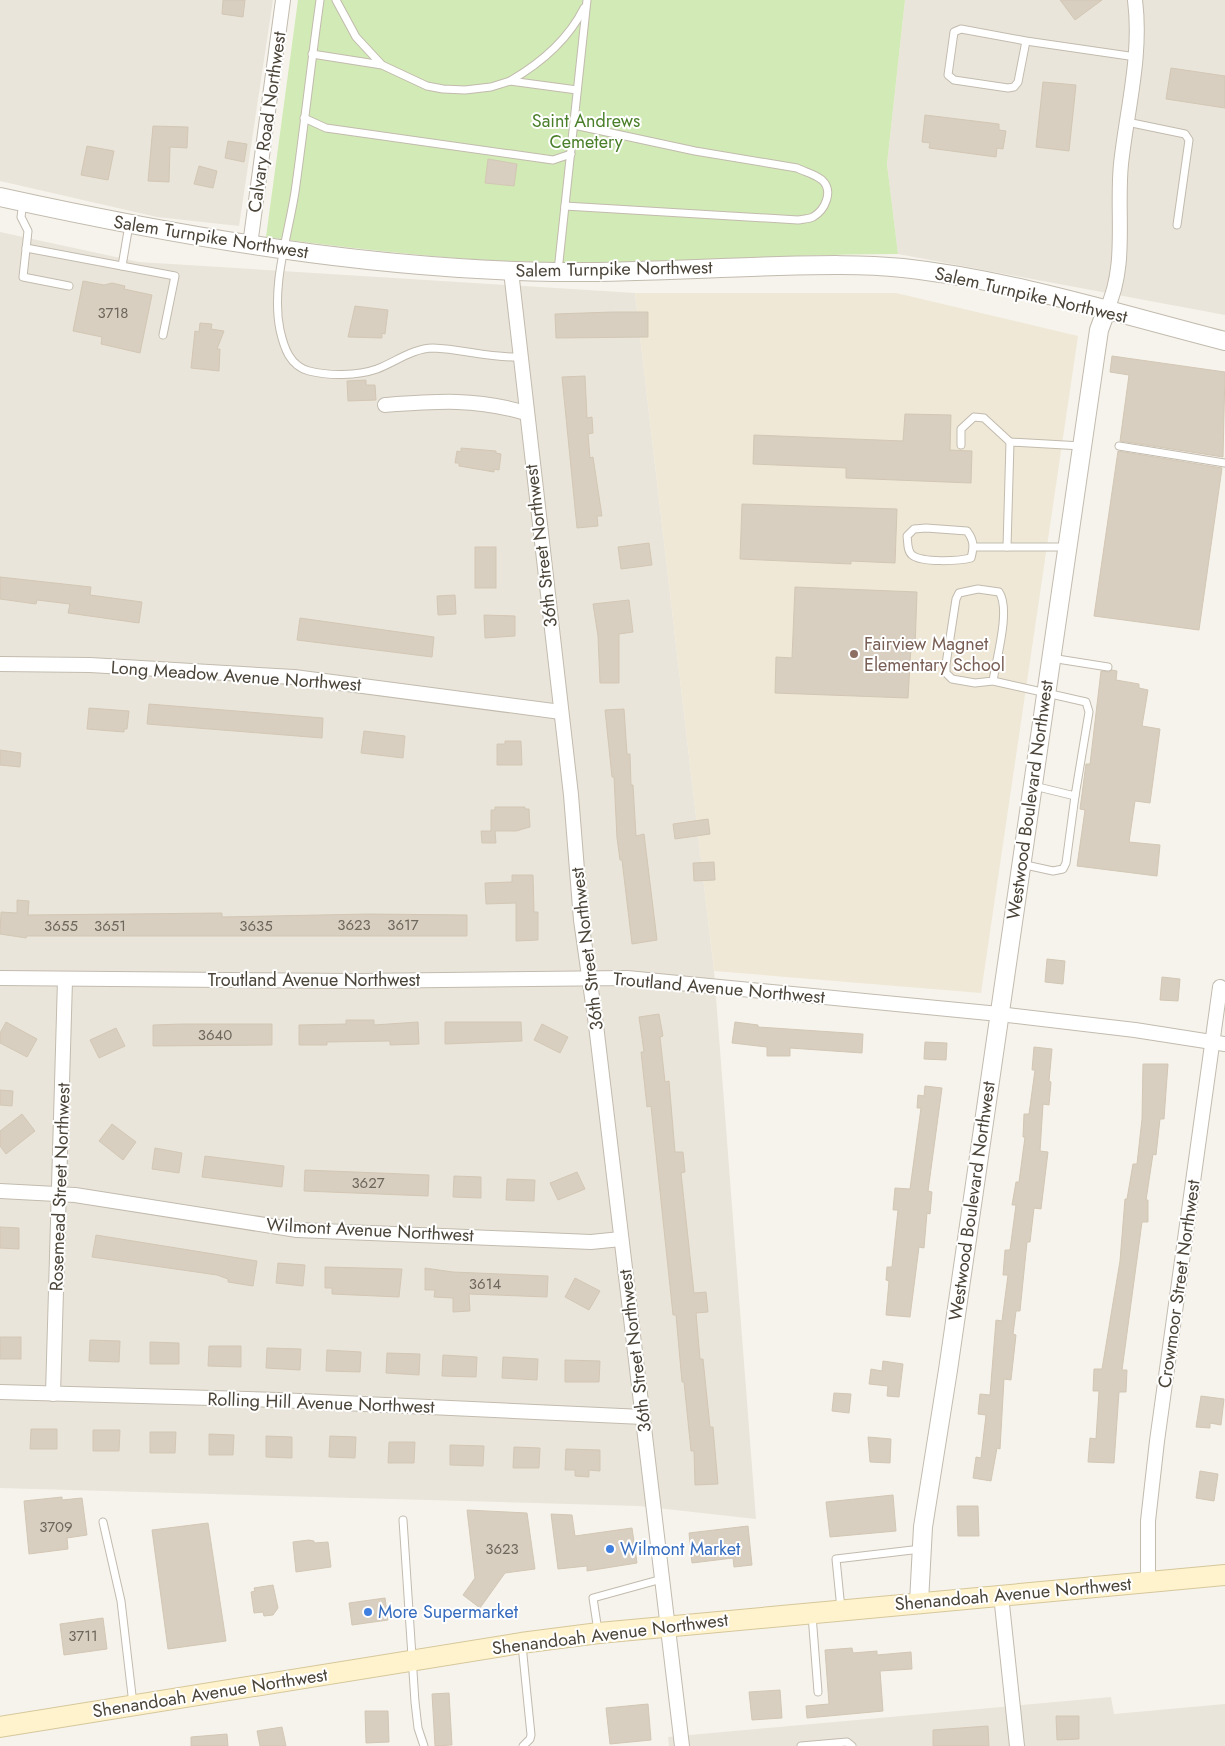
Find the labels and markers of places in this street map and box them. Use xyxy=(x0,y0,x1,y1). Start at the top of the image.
place label: Fairview Magnet Elementary School xyxy=(864,631,1005,678)
marker: Fairview Magnet Elementary School xyxy=(848,648,860,660)
place label: Wilmont Market xyxy=(620,1536,741,1562)
marker: Wilmont Market xyxy=(604,1543,616,1555)
place label: More Supermarket xyxy=(378,1599,519,1625)
marker: More Supermarket xyxy=(362,1606,374,1618)

